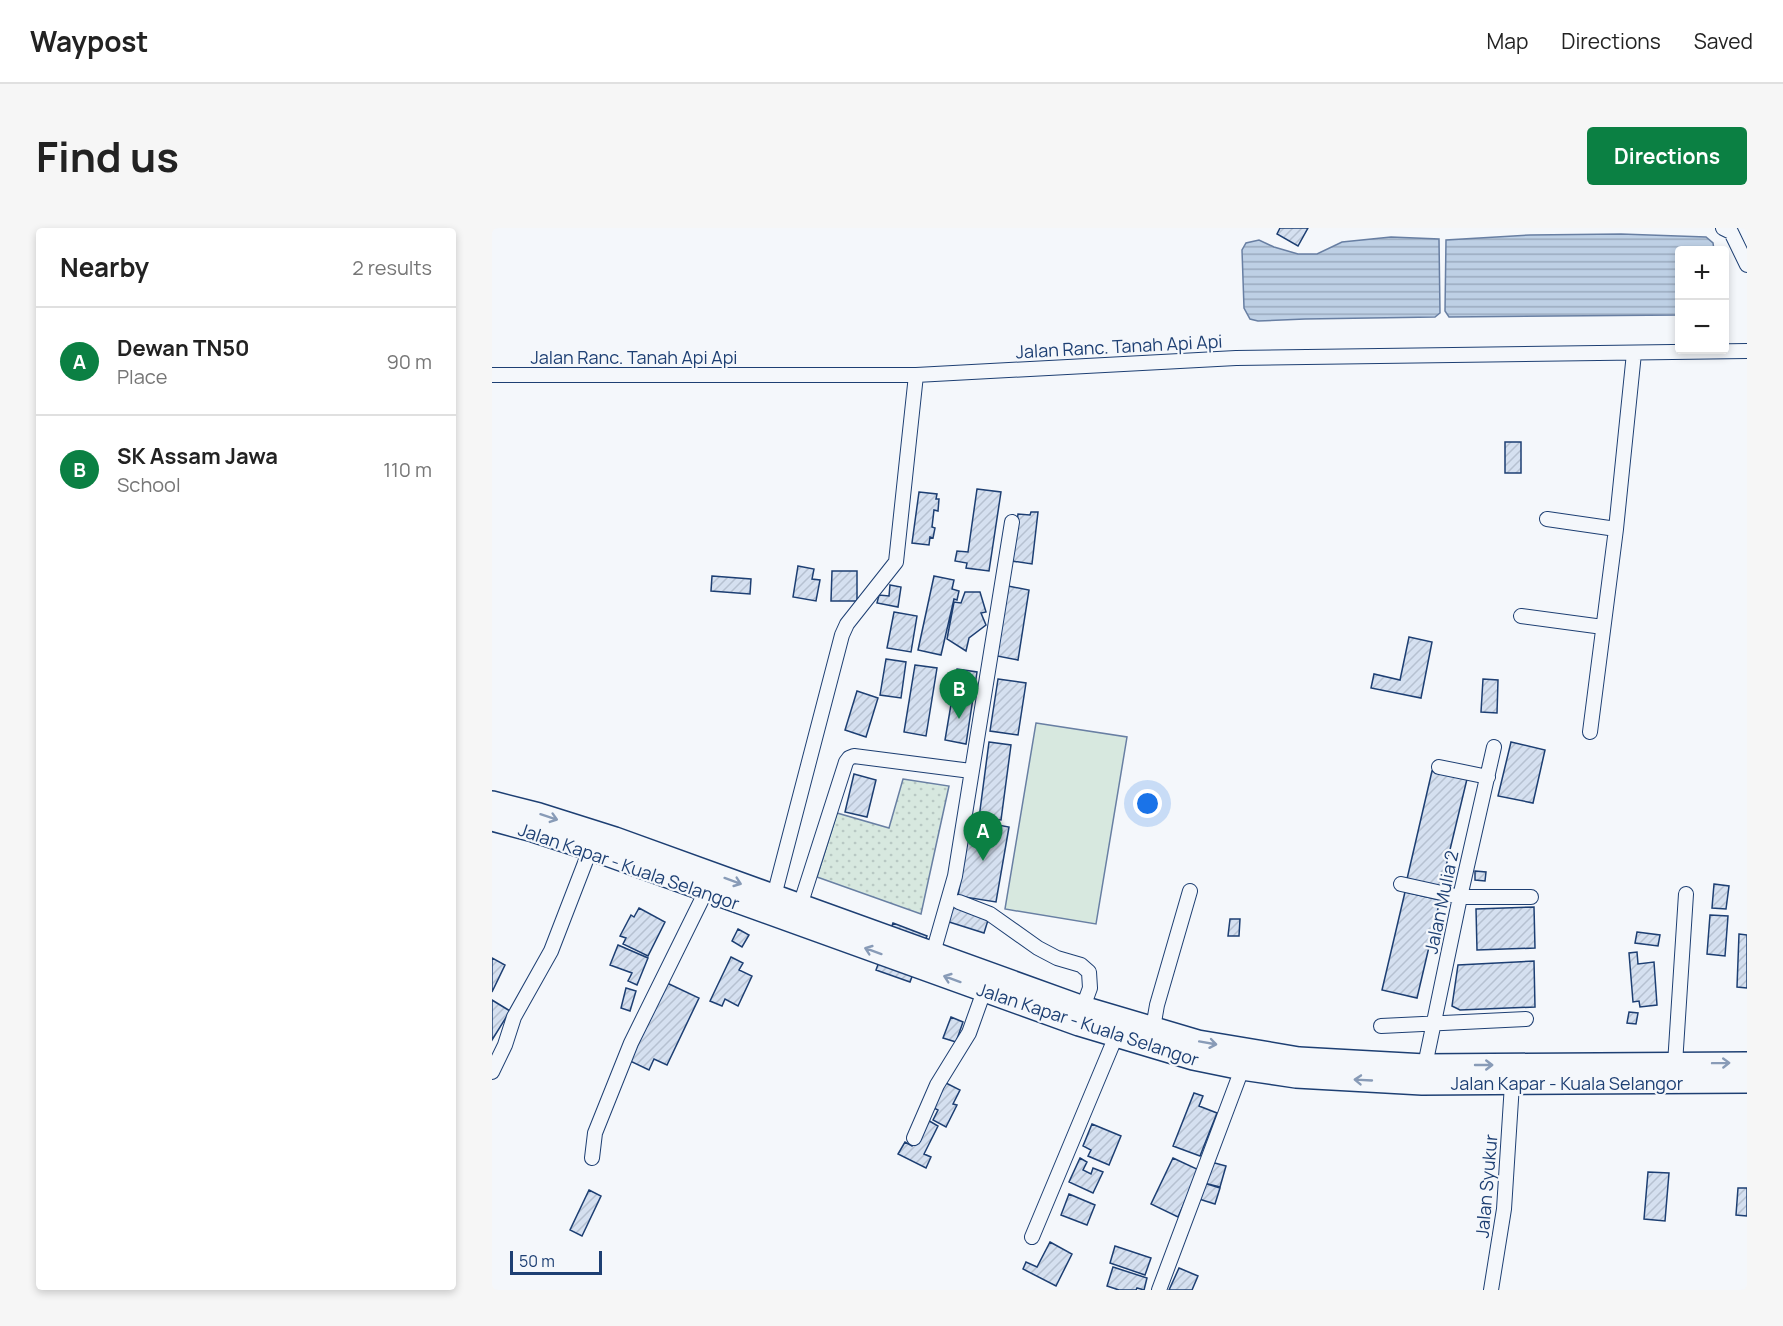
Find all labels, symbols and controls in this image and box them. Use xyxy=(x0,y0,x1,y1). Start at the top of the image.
text: Waypost xyxy=(30,22,149,60)
text: Map xyxy=(1487,27,1528,55)
text: Directions xyxy=(1561,27,1661,55)
text: Saved xyxy=(1694,27,1753,55)
text: Find us xyxy=(36,127,179,185)
button: Directions xyxy=(1587,127,1747,185)
map controls xyxy=(1675,246,1729,354)
button: + xyxy=(1675,246,1729,300)
text: Nearby xyxy=(60,249,149,285)
text: 2 results xyxy=(352,254,432,281)
button: − xyxy=(1675,300,1729,354)
street label: Jalan Ranc. Tanah Api Api xyxy=(1015,329,1223,363)
text: Dewan TN50 xyxy=(117,333,250,363)
street label: Jalan Ranc. Tanah Api Api xyxy=(530,345,738,369)
text: A xyxy=(73,348,86,375)
text: 90 m xyxy=(386,348,432,375)
text: Place xyxy=(117,363,167,390)
text: SK Assam Jawa xyxy=(117,441,278,471)
text: B xyxy=(73,456,86,483)
text: 110 m xyxy=(383,456,432,483)
text: School xyxy=(117,471,181,498)
pin: B xyxy=(940,670,978,719)
your location xyxy=(1133,789,1162,818)
one-way arrow xyxy=(539,812,558,823)
pin: A xyxy=(964,812,1002,861)
street label: Jalan Kapar - Kuala Selangor xyxy=(515,817,743,915)
street label: Jalan Mulia 2 xyxy=(1418,848,1464,956)
one-way arrow xyxy=(723,876,741,887)
one-way arrow xyxy=(864,944,883,955)
one-way arrow xyxy=(943,973,962,984)
street label: Jalan Kapar - Kuala Selangor xyxy=(974,977,1203,1071)
one-way arrow xyxy=(1198,1037,1218,1048)
one-way arrow xyxy=(1710,1057,1730,1069)
one-way arrow xyxy=(1473,1059,1493,1071)
street label: Jalan Kapar - Kuala Selangor xyxy=(1451,1071,1684,1095)
one-way arrow xyxy=(1354,1075,1374,1086)
street label: Jalan Syukur xyxy=(1470,1133,1503,1239)
scale bar xyxy=(510,1248,602,1276)
text: 50 m xyxy=(519,1250,555,1272)

